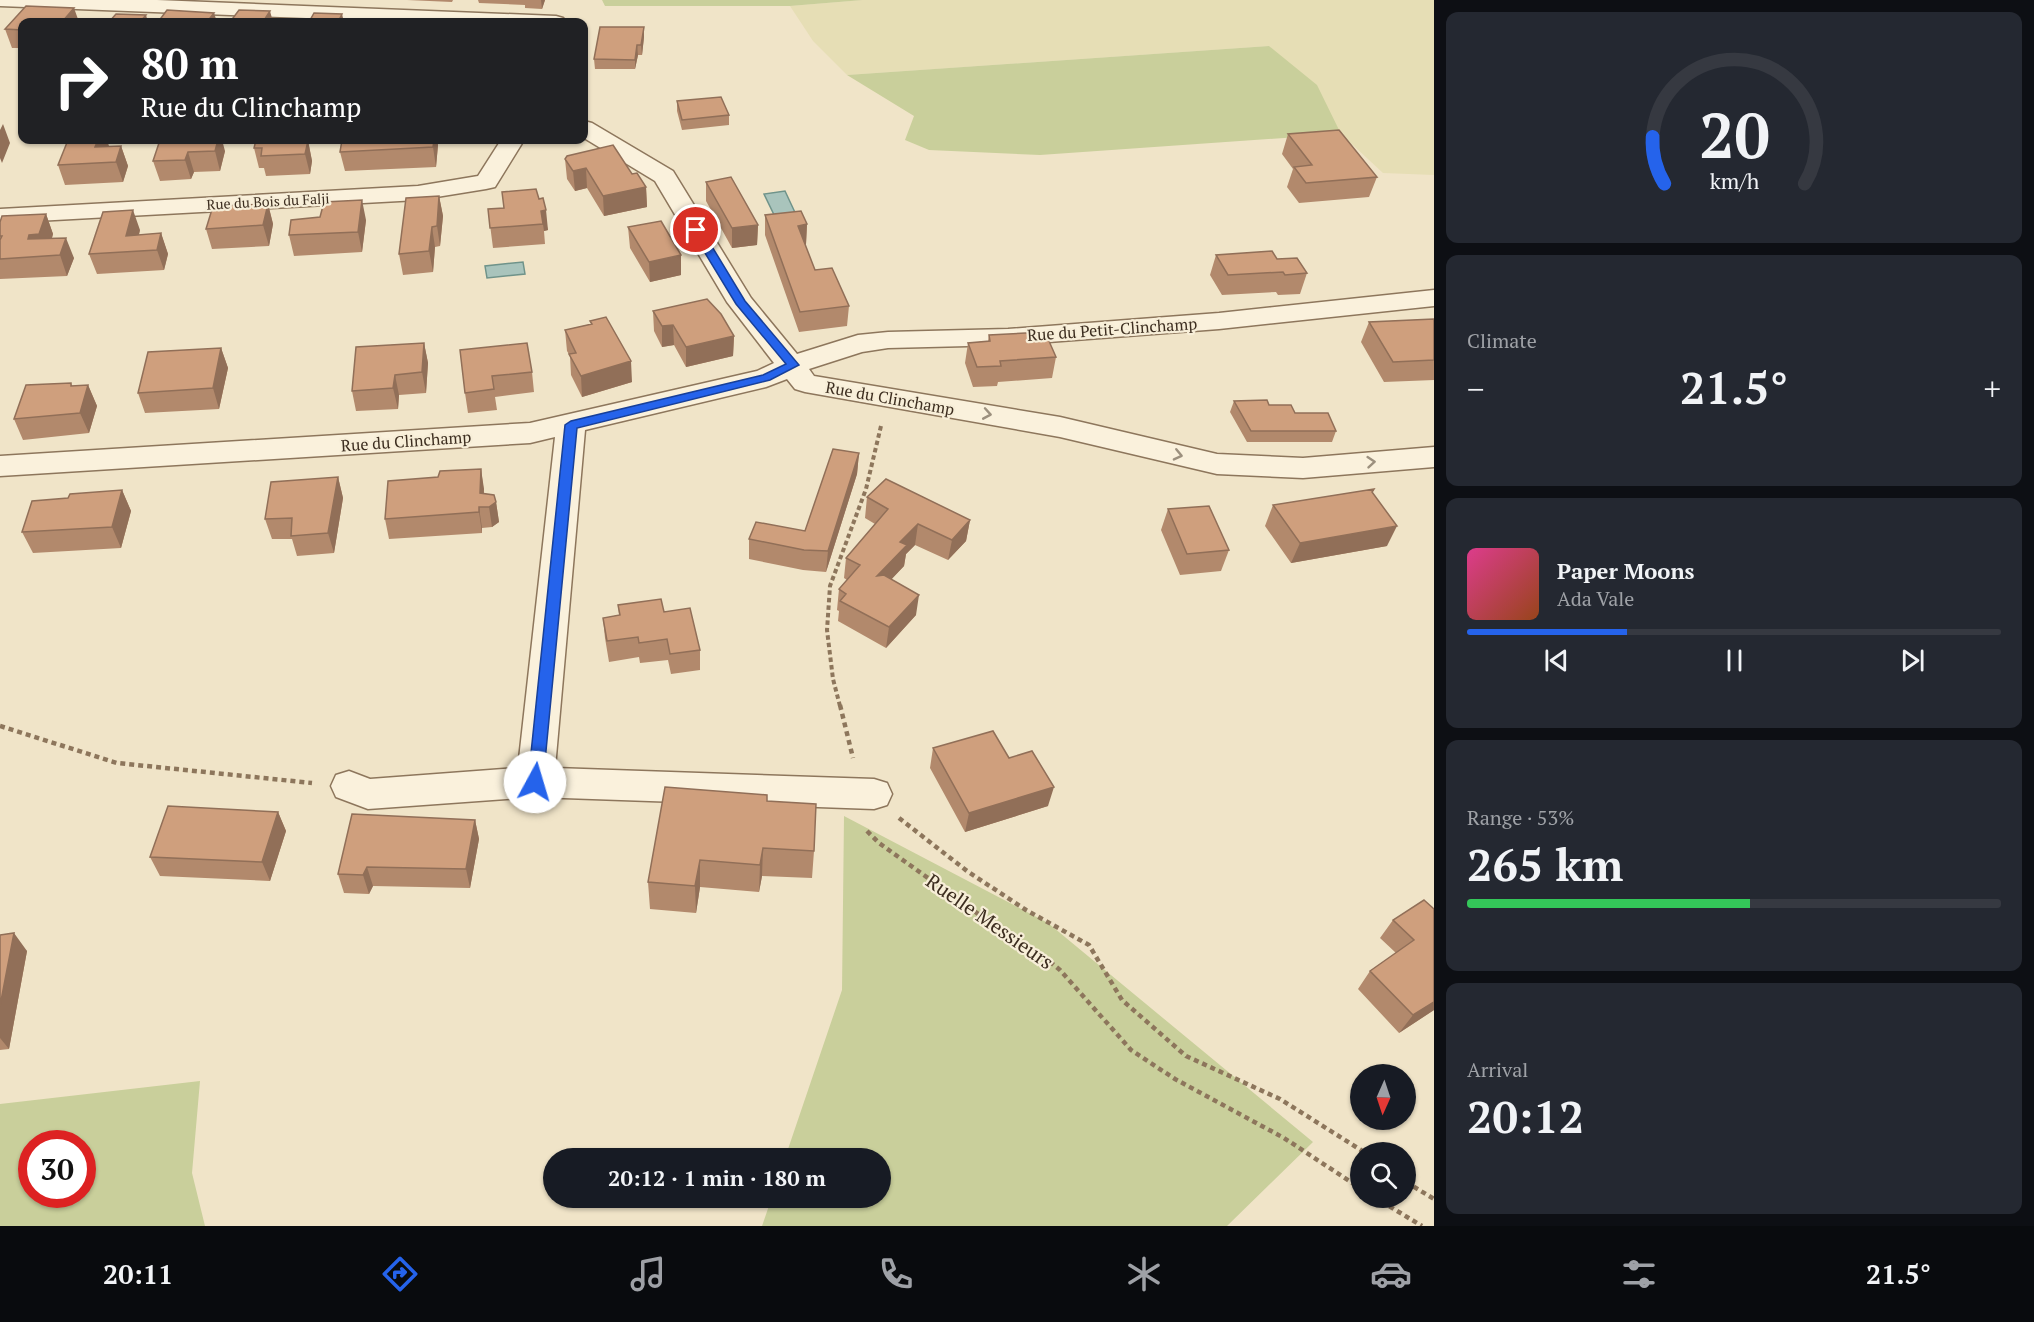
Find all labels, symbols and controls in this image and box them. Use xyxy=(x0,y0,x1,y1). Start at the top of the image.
text: 80 m xyxy=(141,35,239,91)
icon: right xyxy=(42,42,120,120)
text: Rue du Clinchamp xyxy=(141,89,361,125)
text: 20 xyxy=(1699,94,1769,177)
text: km/h xyxy=(1709,168,1759,196)
street label: Rue du Bois du Falji xyxy=(206,188,330,214)
pin xyxy=(670,204,721,255)
icon: arrive xyxy=(679,213,712,246)
street label: Rue du Petit-Clinchamp xyxy=(1026,312,1198,346)
text: Climate xyxy=(1467,327,1537,354)
text: 21.5° xyxy=(1680,357,1788,417)
text: − xyxy=(1467,367,1485,410)
text: + xyxy=(1983,367,2001,410)
street label: Rue du Clinchamp xyxy=(824,376,956,420)
one-way arrow xyxy=(983,408,992,420)
street label: Rue du Clinchamp xyxy=(340,425,472,457)
one-way arrow xyxy=(1173,447,1183,460)
one-way arrow xyxy=(1367,456,1376,469)
text: Paper Moons xyxy=(1557,556,1695,585)
text: Ada Vale xyxy=(1557,585,1634,612)
icon: previous xyxy=(1540,644,1573,677)
icon: pause xyxy=(1718,644,1751,677)
icon: next xyxy=(1896,644,1929,677)
position arrow xyxy=(503,750,567,814)
text: Range · 53% xyxy=(1467,804,1574,831)
text: 265 km xyxy=(1467,834,1623,894)
street label: Ruelle Messieurs xyxy=(921,867,1059,975)
text: Arrival xyxy=(1467,1056,1528,1083)
north arrow xyxy=(1350,1064,1416,1130)
map controls xyxy=(1350,1064,1416,1208)
text: 20:12 xyxy=(1467,1086,1584,1146)
speed limit sign: 30 xyxy=(18,1130,96,1208)
button: search xyxy=(1350,1142,1416,1208)
text: 20:12 · 1 min · 180 m xyxy=(608,1163,826,1192)
icon: directions xyxy=(379,1253,421,1295)
icon: music xyxy=(627,1253,669,1295)
icon: phone xyxy=(875,1253,917,1295)
icon: climate xyxy=(1123,1253,1165,1295)
icon: car xyxy=(1370,1253,1412,1295)
icon: filters xyxy=(1618,1253,1660,1295)
text: 20:11 xyxy=(103,1256,173,1292)
text: 21.5° xyxy=(1866,1256,1931,1292)

